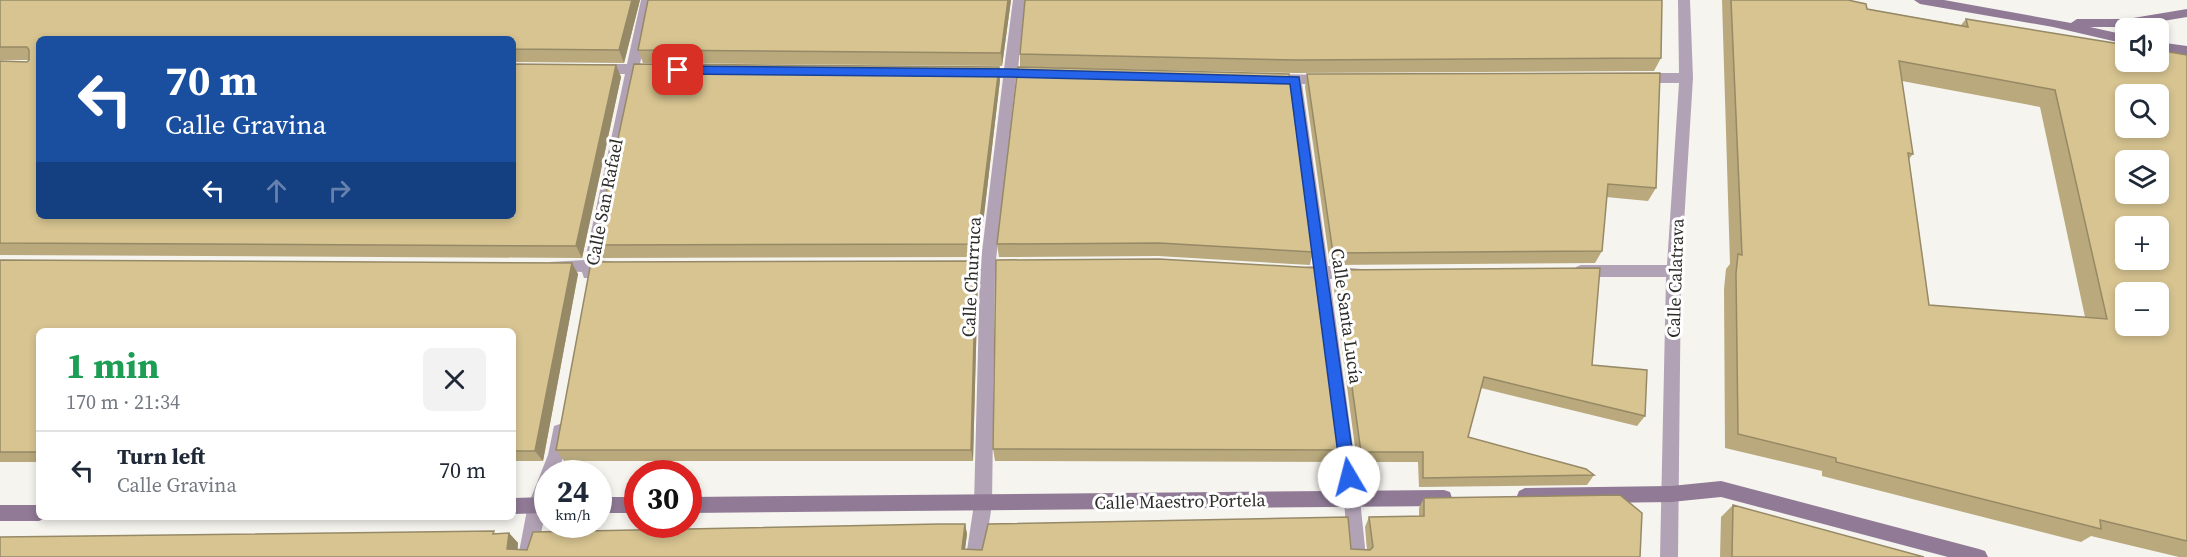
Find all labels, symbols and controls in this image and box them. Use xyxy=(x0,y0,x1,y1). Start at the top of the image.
map controls xyxy=(2115,18,2169,336)
button: sound xyxy=(2115,18,2169,72)
pin xyxy=(652,44,703,95)
text: 70 m xyxy=(165,51,258,109)
icon: arrive xyxy=(661,53,694,86)
icon: left xyxy=(66,60,144,138)
button: search xyxy=(2115,84,2169,138)
text: Calle Gravina xyxy=(165,106,326,143)
street label: Calle San Rafael xyxy=(579,136,629,268)
button: layers xyxy=(2115,150,2169,204)
icon: left xyxy=(197,174,230,207)
icon: ahead xyxy=(260,174,293,207)
icon: right xyxy=(323,174,356,207)
street label: Calle Churruca xyxy=(955,215,987,338)
button: + xyxy=(2115,216,2169,270)
street label: Calle Calatrava xyxy=(1660,217,1690,338)
street label: Calle Santa Lucía xyxy=(1325,246,1369,386)
button: − xyxy=(2115,282,2169,336)
text: 1 min xyxy=(66,341,159,390)
button: close xyxy=(423,348,486,411)
text: 170 m · 21:34 xyxy=(66,388,180,416)
text: Turn left xyxy=(117,441,205,471)
position arrow xyxy=(1317,445,1381,509)
icon: left xyxy=(66,454,99,487)
text: 70 m xyxy=(439,455,486,485)
speed limit sign: 30 xyxy=(624,460,702,538)
text: Calle Gravina xyxy=(117,471,237,499)
text: 24 xyxy=(557,471,589,512)
street label: Calle Maestro Portela xyxy=(1094,487,1267,515)
text: km/h xyxy=(555,504,591,525)

